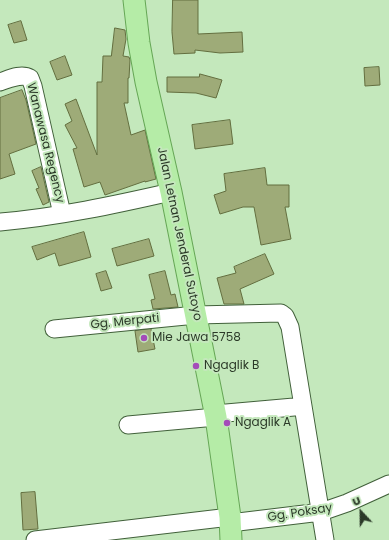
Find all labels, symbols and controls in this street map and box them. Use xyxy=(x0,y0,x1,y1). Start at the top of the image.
street label: Wanawasa Regency xyxy=(23,82,67,204)
street label: Jalan Letnan Jenderal Sutoyo xyxy=(154,146,204,322)
street label: Gg. Merpati xyxy=(90,311,160,333)
place label: Mie Jawa 5758 xyxy=(152,331,241,345)
marker: Mie Jawa 5758 xyxy=(139,333,149,343)
place label: Ngaglik B xyxy=(204,359,259,373)
marker: Ngaglik B xyxy=(191,361,201,371)
place label: Ngaglik A xyxy=(235,416,291,430)
marker: Ngaglik A xyxy=(222,418,232,428)
north arrow xyxy=(341,492,381,532)
text: U xyxy=(350,492,363,510)
street label: Gg. Poksay xyxy=(267,501,333,525)

